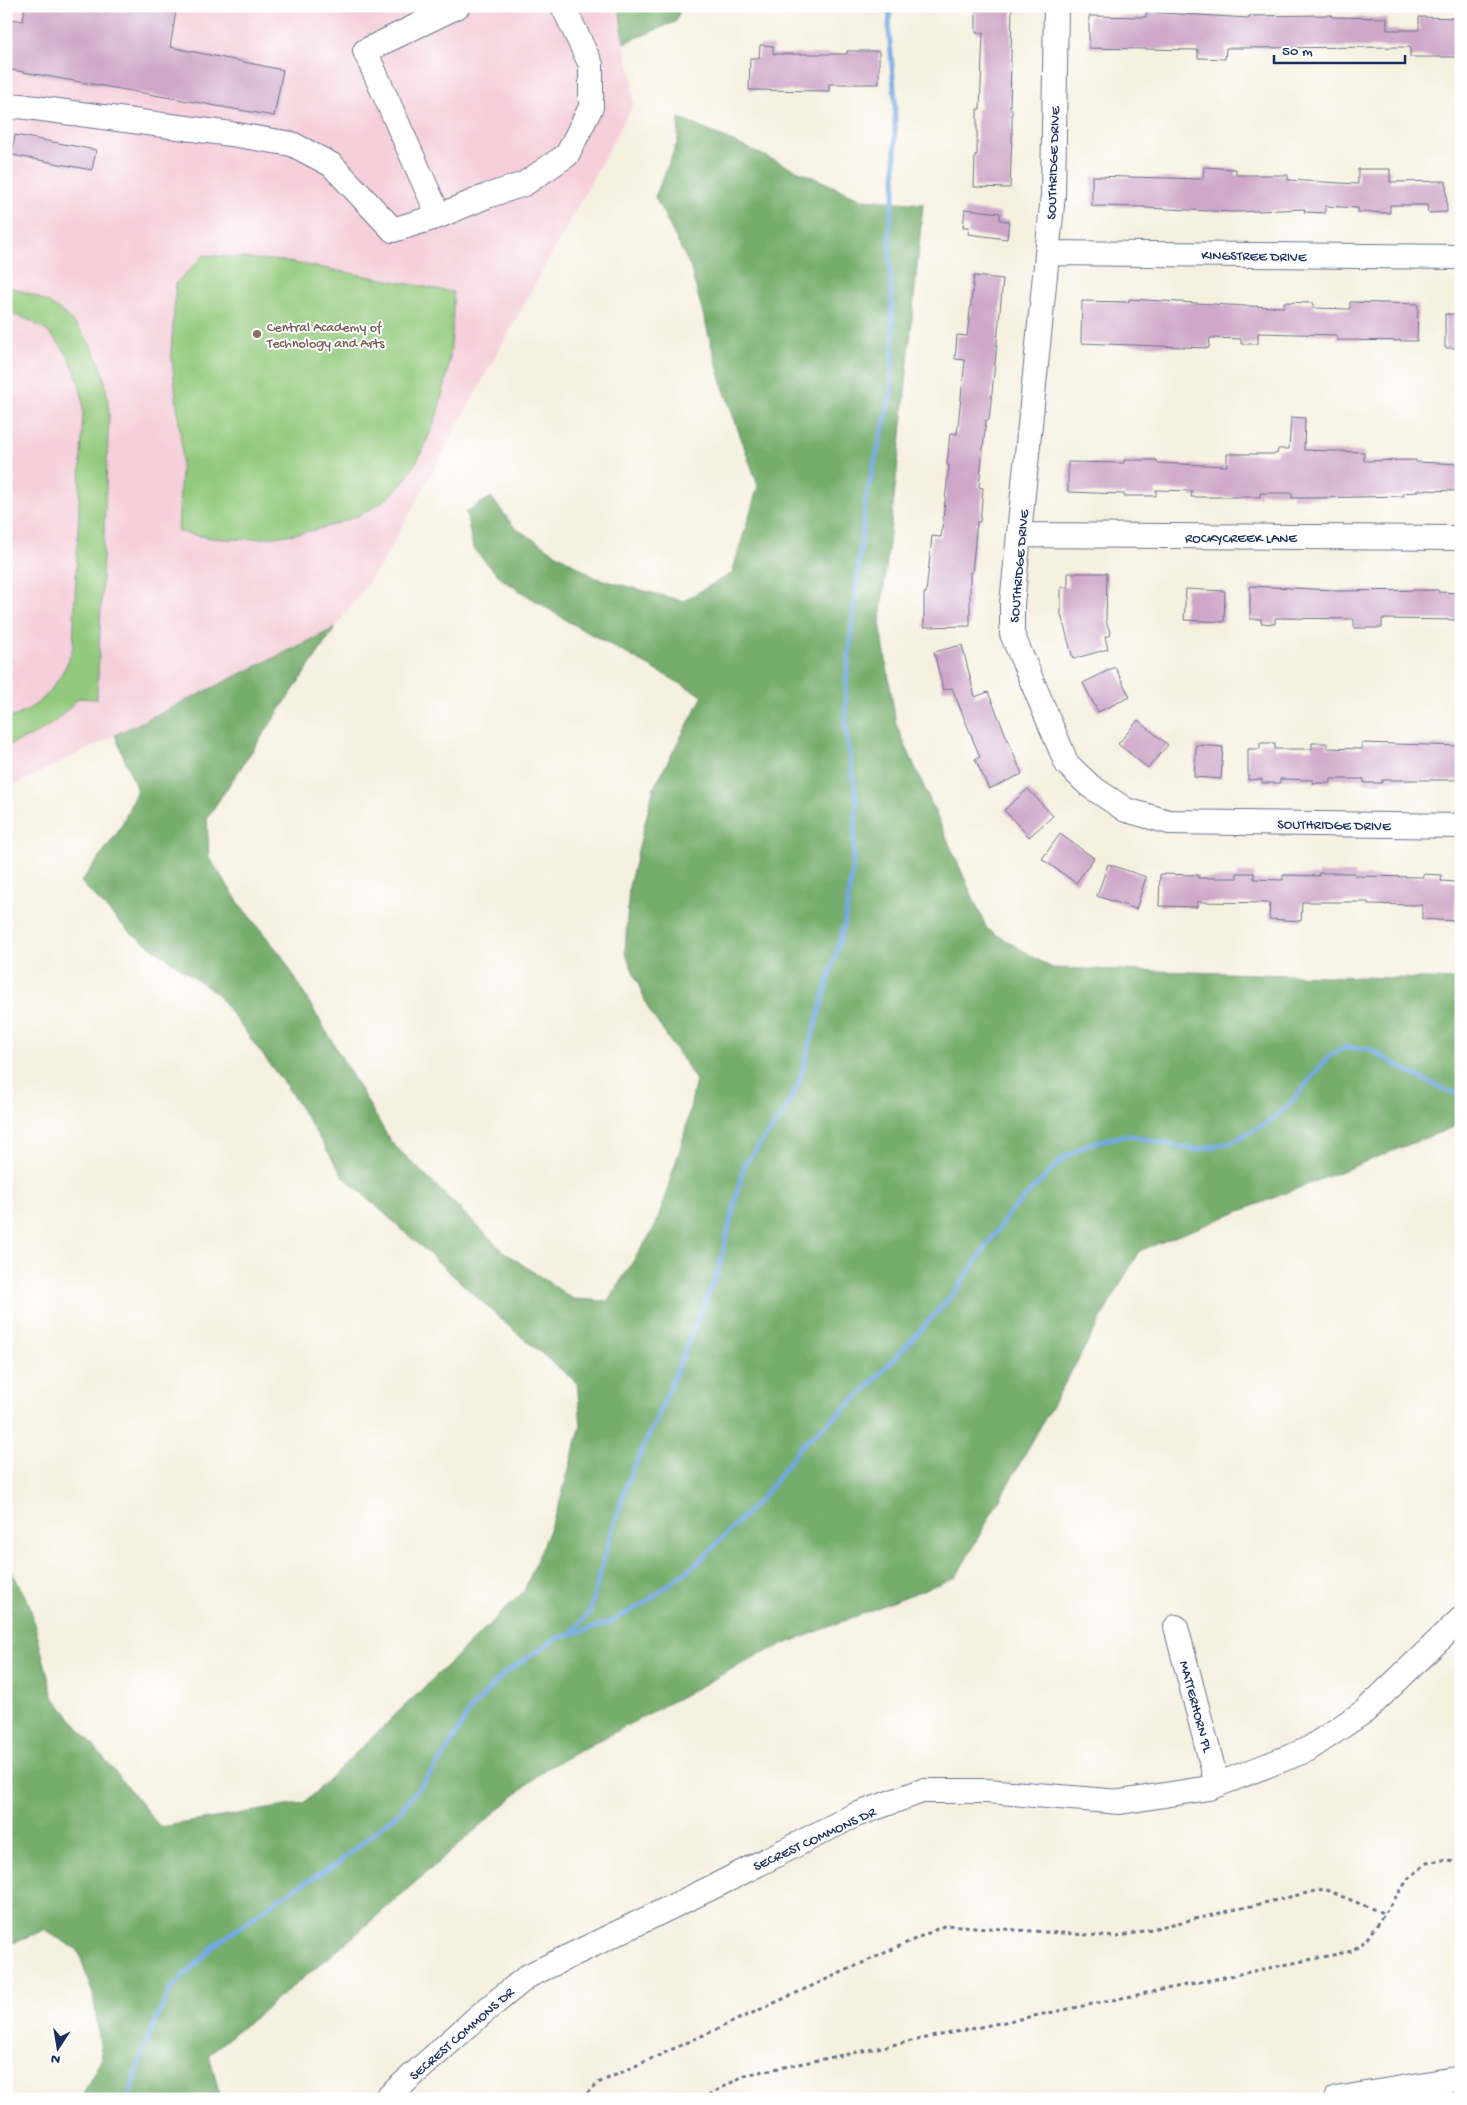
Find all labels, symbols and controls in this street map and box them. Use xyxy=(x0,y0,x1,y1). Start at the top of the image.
scale bar xyxy=(1274,32,1406,64)
text: 50 m xyxy=(1282,43,1313,61)
street label: SOUTHRIDGE DRIVE xyxy=(1044,105,1065,220)
street label: KINGSTREE DRIVE xyxy=(1201,248,1308,267)
place label: Central Academy of Technology and Arts xyxy=(266,320,385,353)
marker: Central Academy of Technology and Arts xyxy=(251,328,263,340)
street label: SOUTHRIDGE DRIVE xyxy=(1007,508,1034,623)
street label: ROCKYCREEK LANE xyxy=(1185,531,1298,548)
street label: SOUTHRIDGE DRIVE xyxy=(1277,817,1392,836)
street label: MATTERHORN PL xyxy=(1174,1659,1215,1755)
street label: SECREST COMMONS DR xyxy=(751,1804,880,1876)
street label: SECREST COMMONS DR xyxy=(407,1984,519,2085)
north arrow xyxy=(32,2022,82,2072)
text: N xyxy=(50,2049,62,2068)

